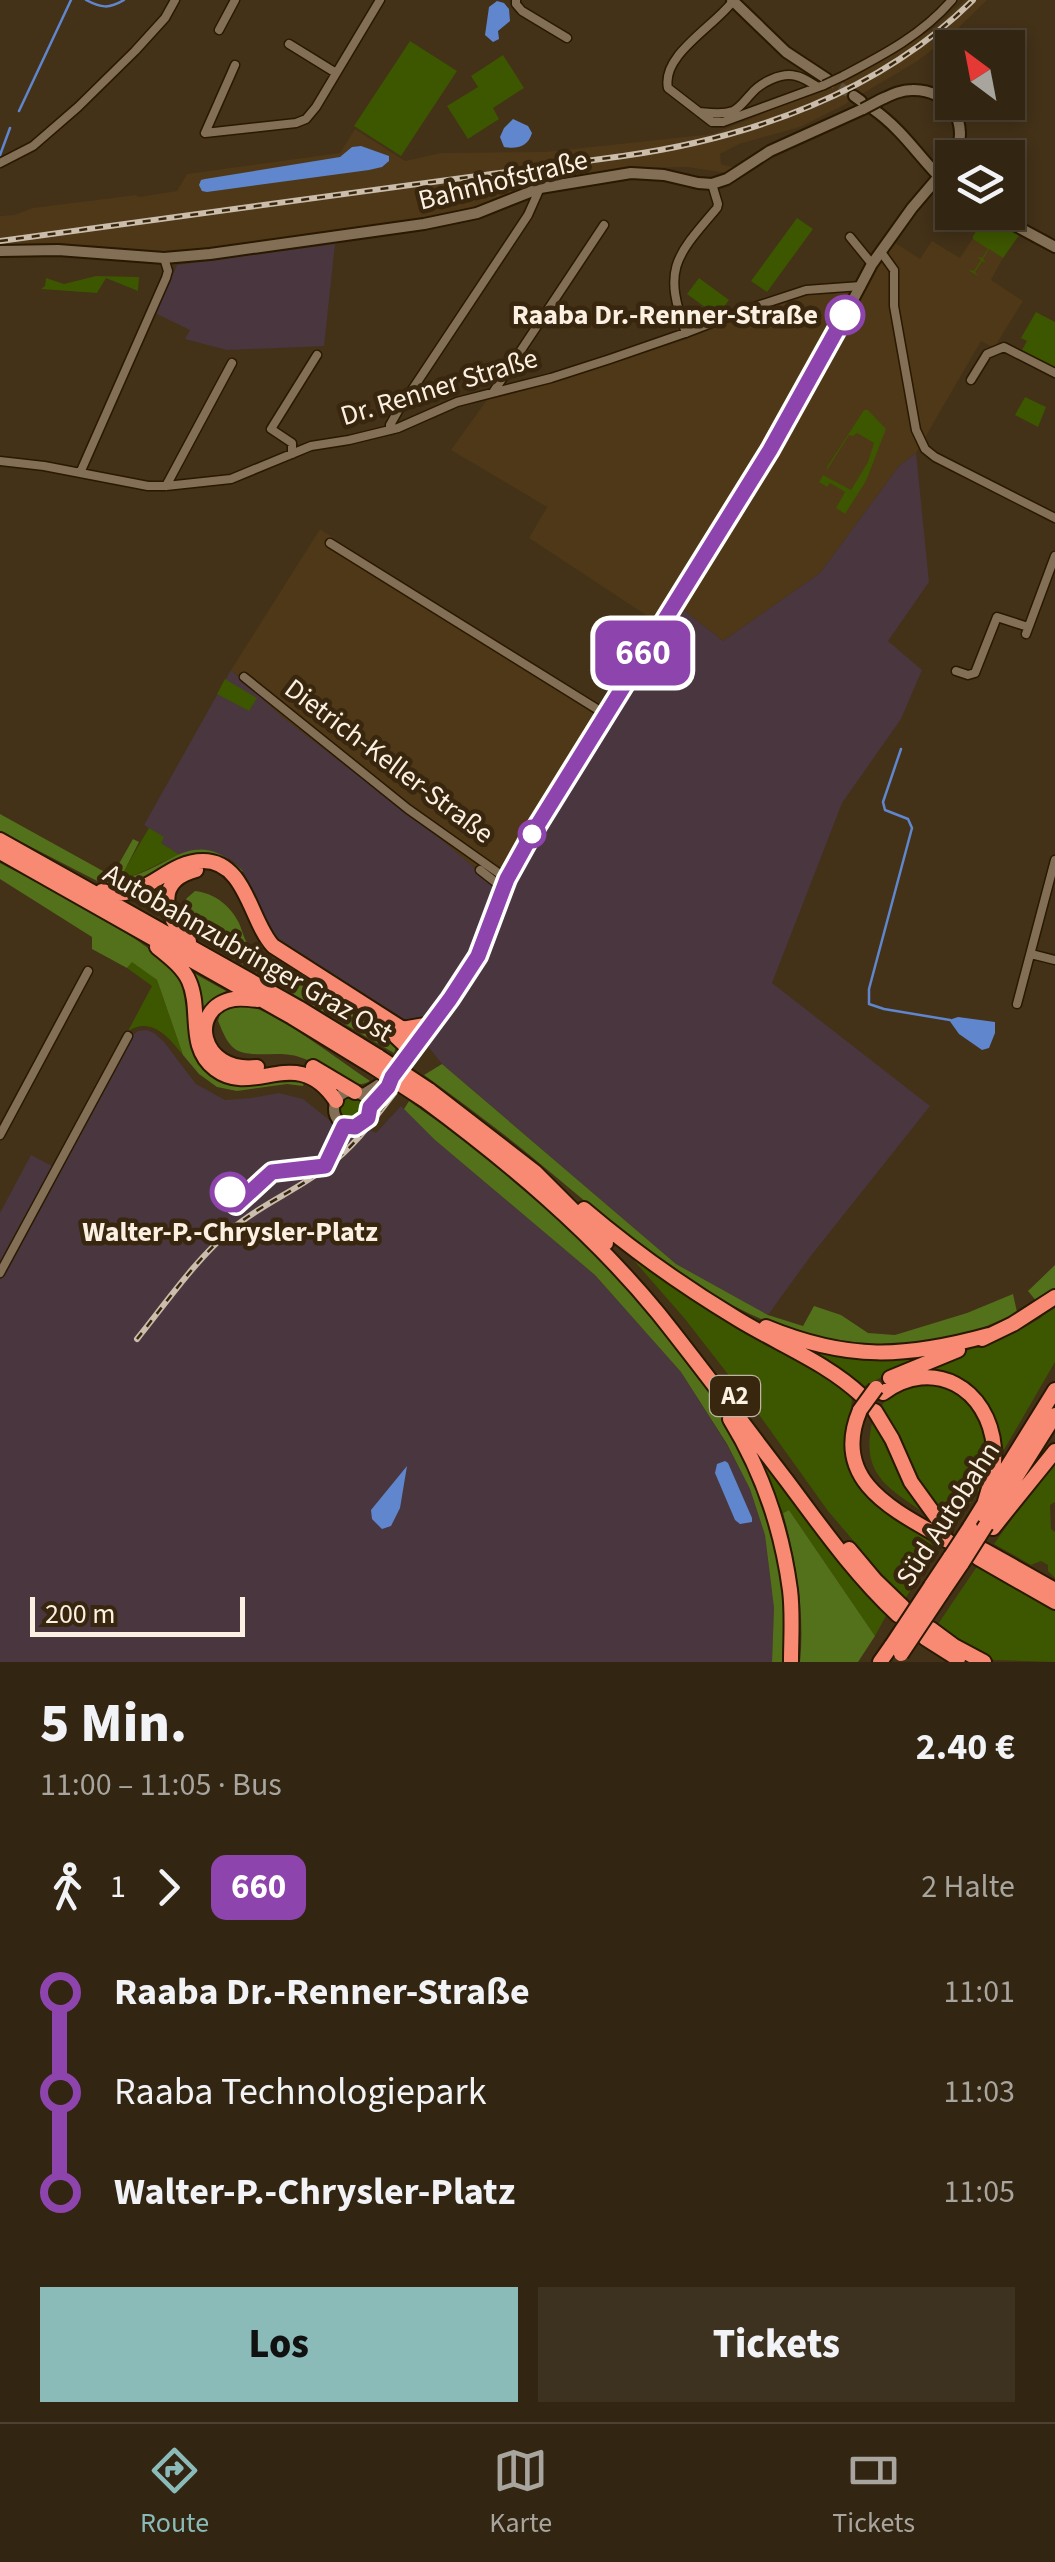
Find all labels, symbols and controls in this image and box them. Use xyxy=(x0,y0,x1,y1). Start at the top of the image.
north arrow xyxy=(935,30,1025,120)
map controls xyxy=(935,30,1025,230)
street label: Bahnhofstraße xyxy=(414,140,592,220)
button: layers xyxy=(935,140,1025,230)
place label: Raaba Dr.-Renner-Straße xyxy=(512,295,818,335)
marker: Raaba Dr.-Renner-Straße xyxy=(826,296,864,334)
street label: Dr. Renner Straße xyxy=(335,338,543,436)
line badge: 660 xyxy=(586,620,700,686)
text: 660 xyxy=(615,628,671,678)
street label: Dietrich-Keller-Straße xyxy=(276,669,502,853)
unlabelled marker xyxy=(519,821,545,847)
street label: Autobahnzubringer Graz Ost xyxy=(96,854,401,1053)
marker: Walter-P.-Chrysler-Platz xyxy=(211,1173,249,1211)
place label: Walter-P.-Chrysler-Platz xyxy=(82,1212,378,1252)
road number: A2 xyxy=(710,1376,760,1416)
street label: Süd Autobahn xyxy=(886,1434,1010,1594)
scale bar xyxy=(30,1592,245,1636)
text: 200 m xyxy=(45,1594,116,1634)
text: 5 Min. xyxy=(40,1685,187,1763)
text: 2.40 € xyxy=(916,1720,1015,1774)
text: 11:00 – 11:05 · Bus xyxy=(40,1762,282,1808)
icon: walk xyxy=(40,1860,95,1915)
icon: forward xyxy=(141,1860,196,1915)
text: 660 xyxy=(231,1862,286,1912)
text: 1 xyxy=(110,1864,126,1910)
text: 2 Halte xyxy=(921,1864,1015,1910)
text: Raaba Dr.-Renner-Straße xyxy=(114,1965,530,2019)
text: 11:01 xyxy=(943,1969,1015,2015)
text: Raaba Technologiepark xyxy=(114,2065,486,2119)
text: 11:03 xyxy=(943,2069,1015,2115)
text: Walter-P.-Chrysler-Platz xyxy=(114,2165,515,2219)
text: 11:05 xyxy=(943,2169,1015,2215)
button: Los xyxy=(40,2287,518,2402)
button: Tickets xyxy=(538,2287,1015,2402)
tab: Route xyxy=(140,2443,209,2543)
tab: Karte xyxy=(489,2443,552,2543)
tab: Tickets xyxy=(832,2443,915,2543)

